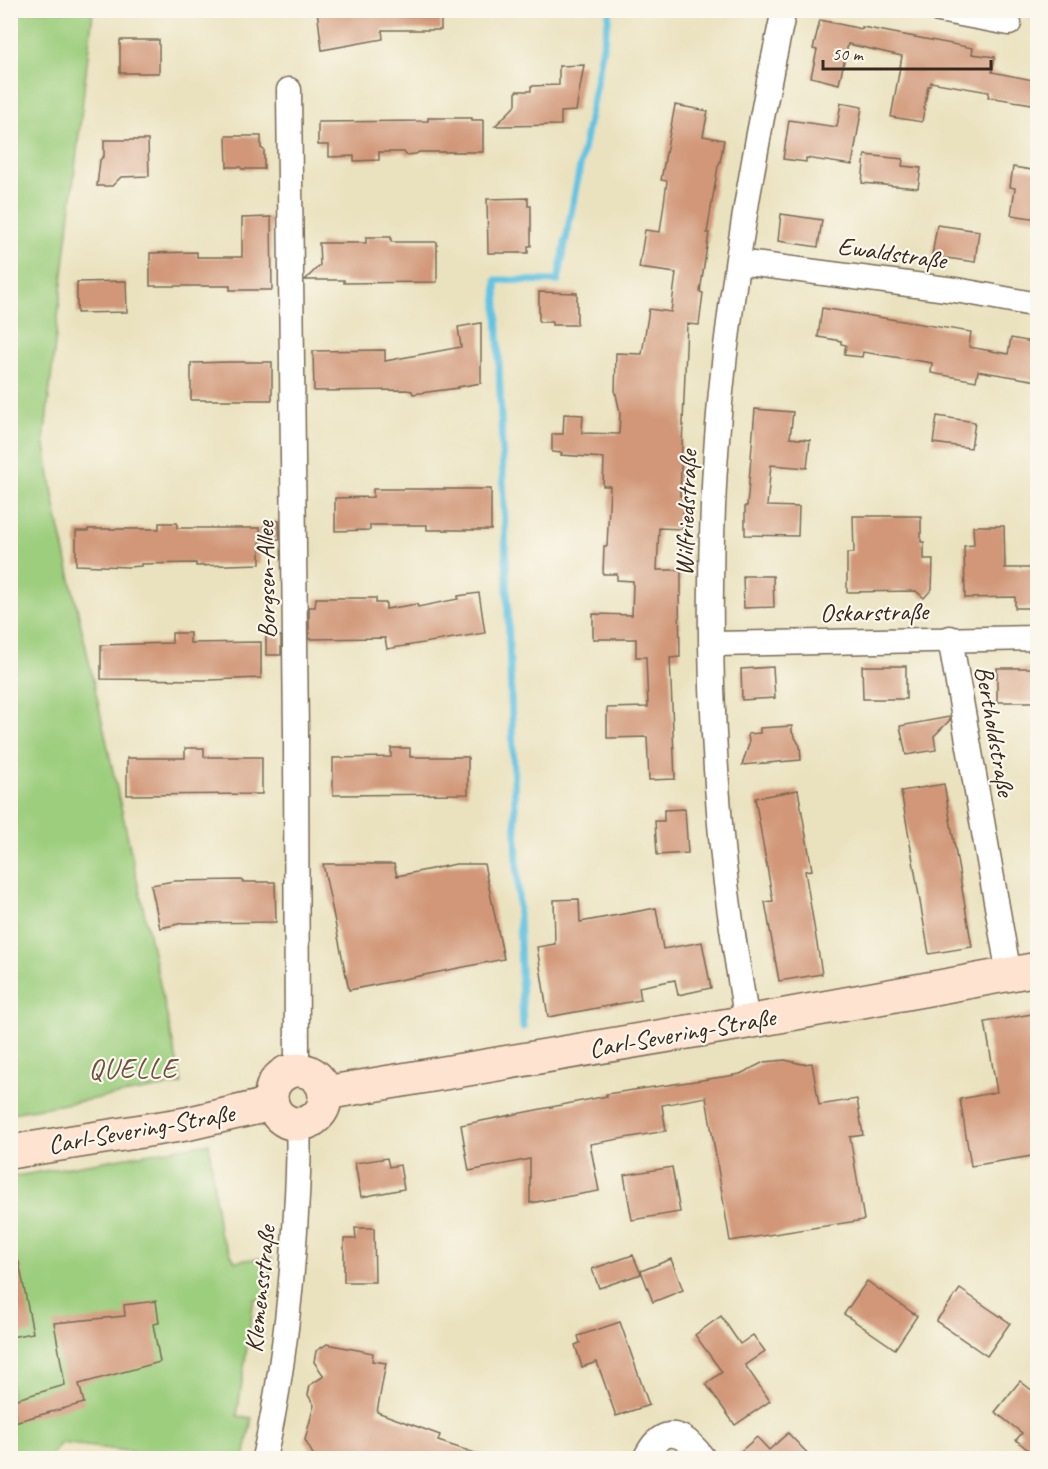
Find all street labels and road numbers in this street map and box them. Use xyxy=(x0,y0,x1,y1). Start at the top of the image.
street label: Ewaldstraße xyxy=(836,229,951,277)
street label: Wilfriedstraße xyxy=(667,447,705,577)
street label: Borgsen-Allee xyxy=(248,519,284,639)
street label: Oskarstraße xyxy=(820,595,931,629)
street label: Bertholdstraße xyxy=(967,663,1023,801)
street label: Carl-Severing-Straße xyxy=(586,1000,780,1066)
street label: Carl-Severing-Straße xyxy=(45,1096,239,1162)
street label: Klemensstraße xyxy=(237,1221,283,1354)

